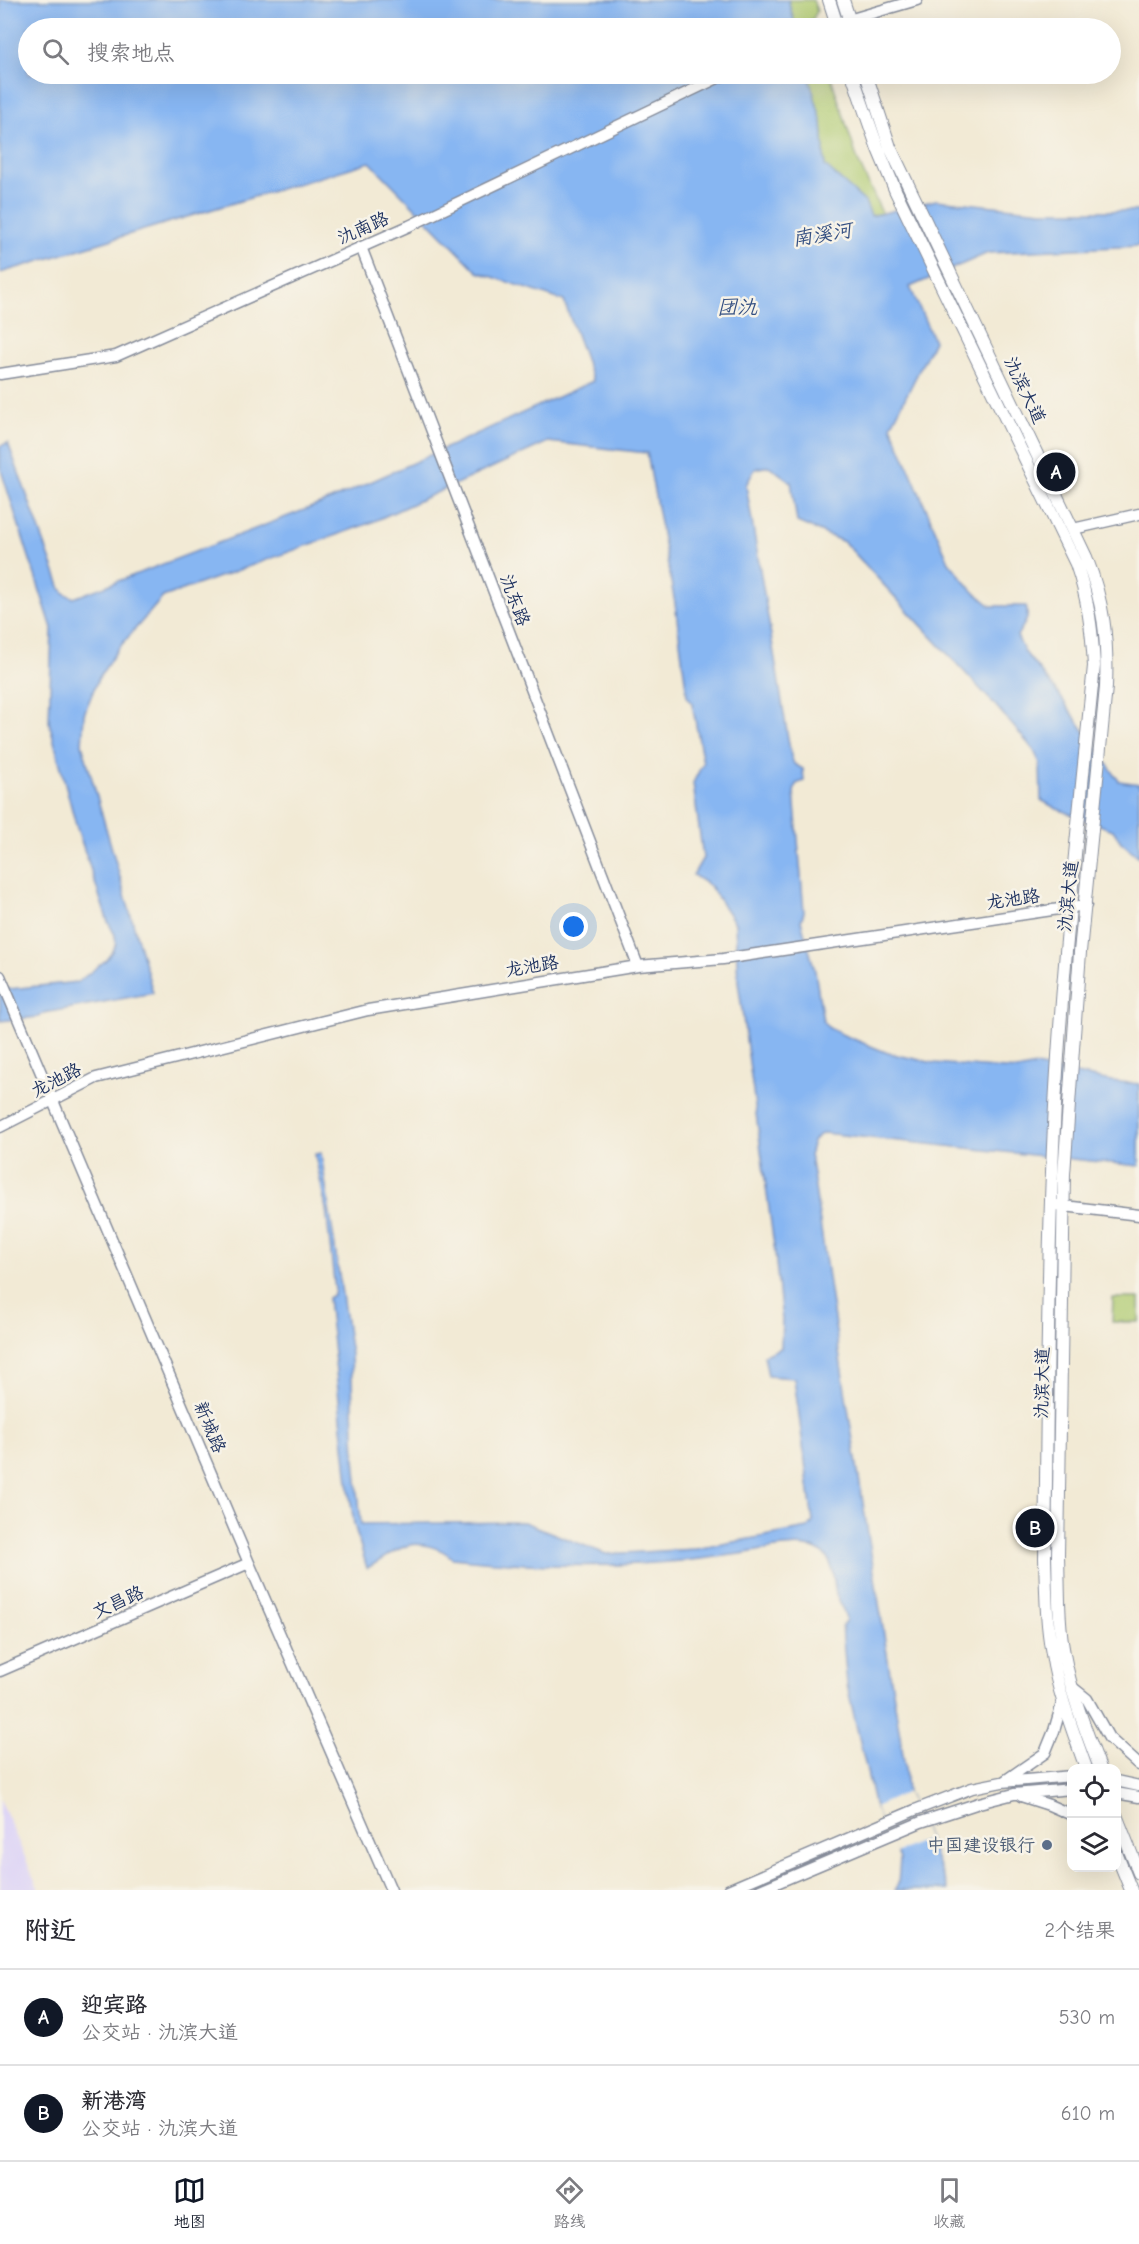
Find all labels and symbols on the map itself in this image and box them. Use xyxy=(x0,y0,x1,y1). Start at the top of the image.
street label: 氿南路 xyxy=(334,208,392,249)
water label: 南溪河 xyxy=(791,218,856,251)
water label: 团氿 xyxy=(717,296,758,319)
street label: 氿滨大道 xyxy=(999,353,1050,427)
pin: A xyxy=(1036,450,1076,494)
street label: 氿东路 xyxy=(495,571,534,629)
street label: 氿滨大道 xyxy=(1054,859,1083,933)
street label: 龙池路 xyxy=(985,885,1041,914)
your location xyxy=(559,912,588,941)
street label: 龙池路 xyxy=(504,952,560,981)
street label: 龙池路 xyxy=(27,1059,85,1102)
street label: 氿滨大道 xyxy=(1031,1347,1054,1419)
street label: 新城路 xyxy=(189,1398,230,1456)
pin: B xyxy=(1016,1506,1054,1550)
street label: 文昌路 xyxy=(89,1582,147,1623)
place label: 中国建设银行 xyxy=(927,1835,1035,1856)
marker: 中国建设银行 xyxy=(1040,1838,1054,1852)

